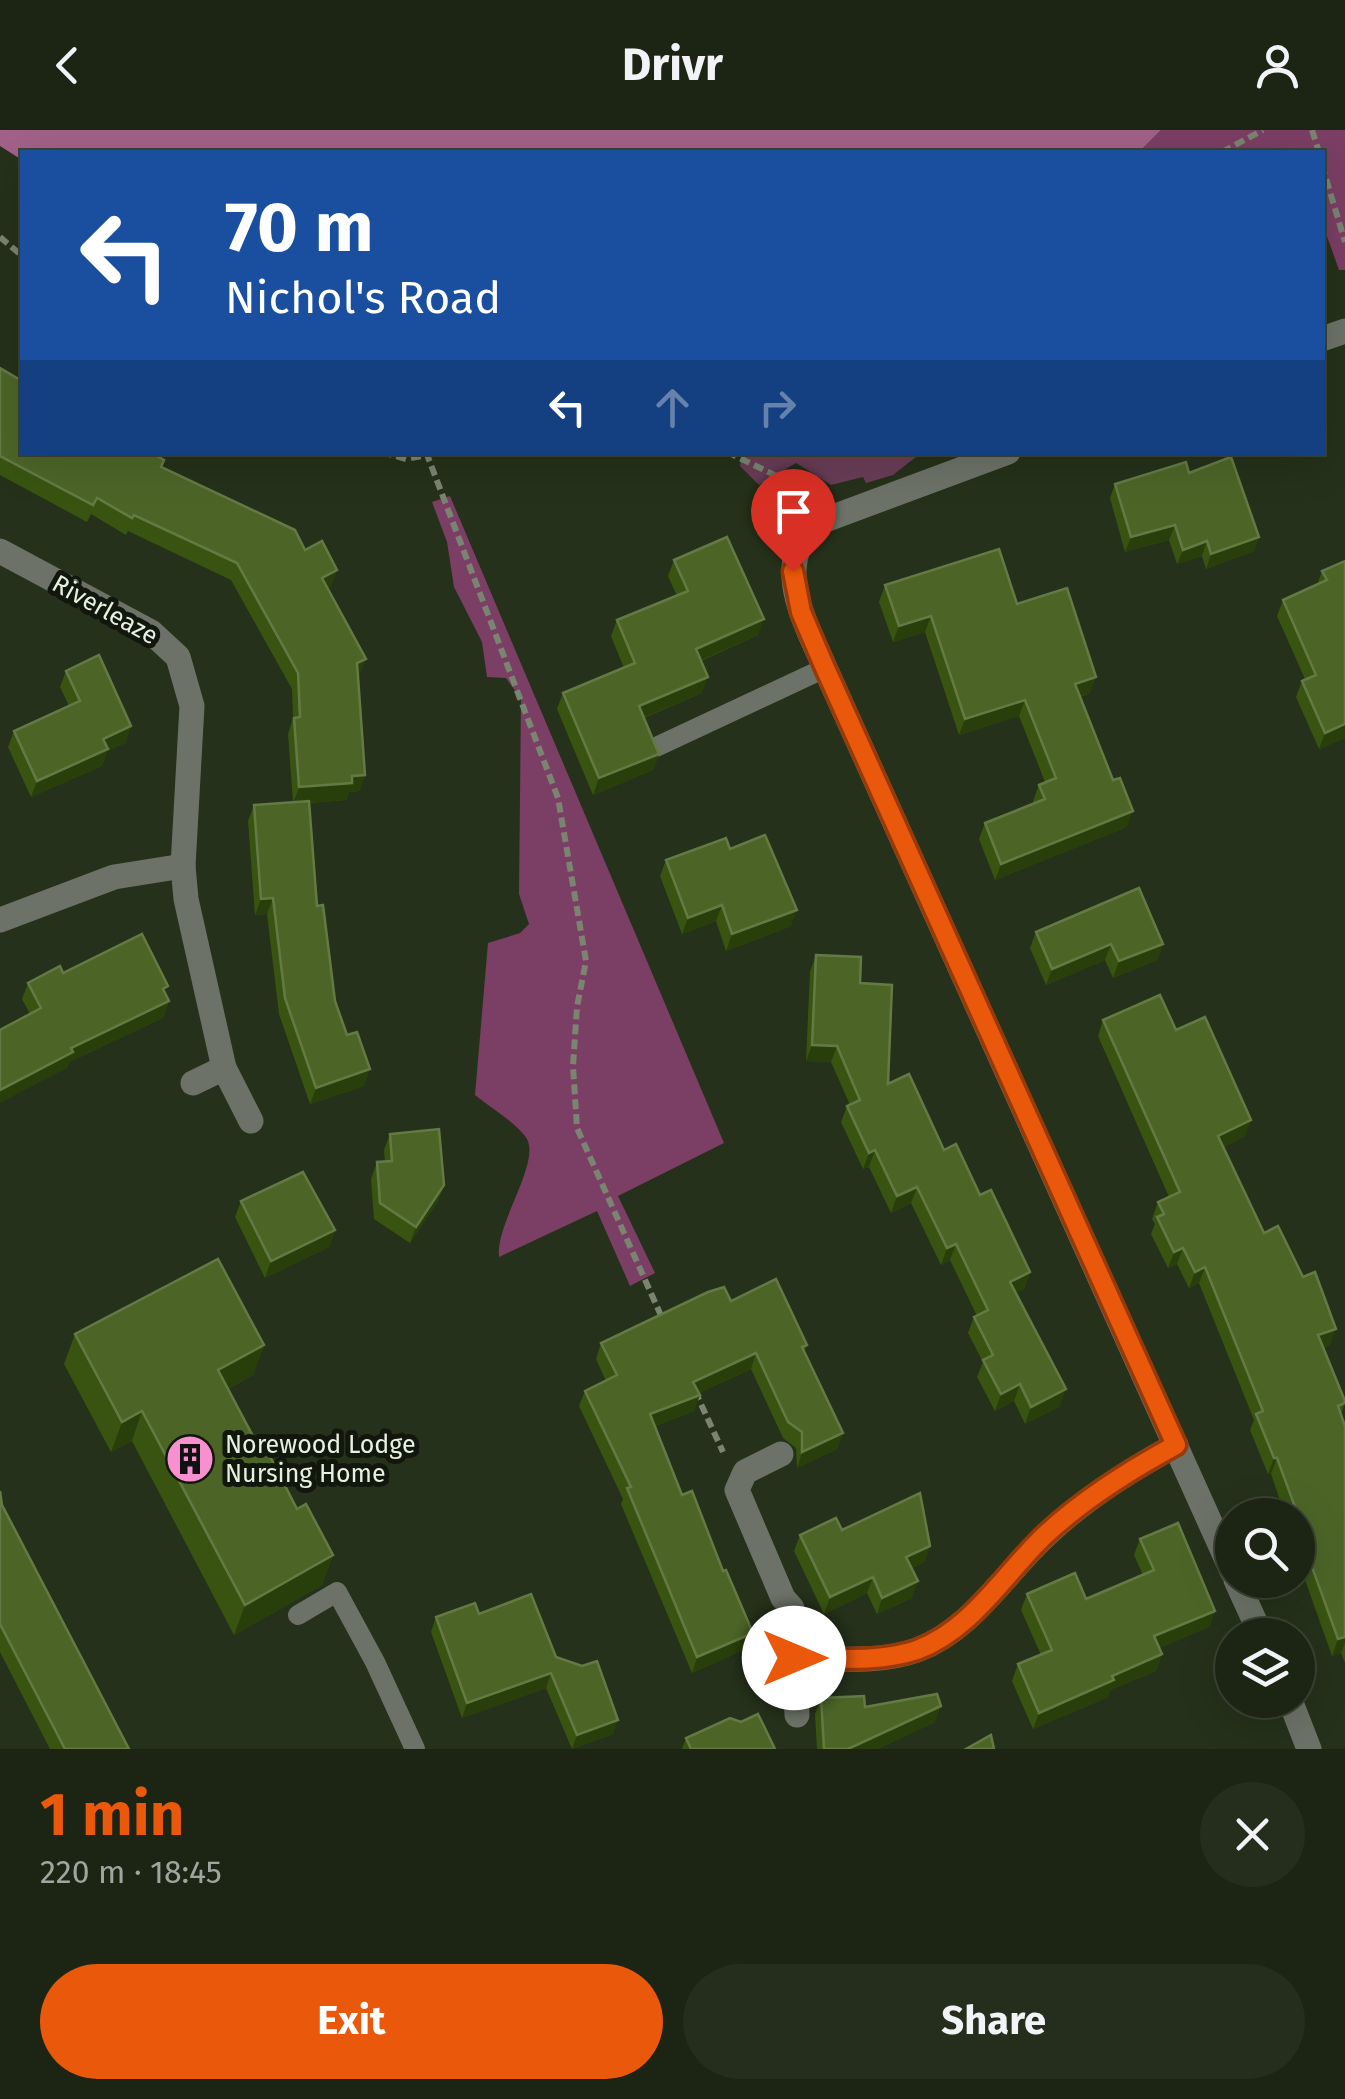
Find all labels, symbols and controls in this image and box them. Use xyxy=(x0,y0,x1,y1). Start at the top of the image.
icon: back xyxy=(40,38,95,93)
text: Drivr xyxy=(622,38,723,92)
icon: person xyxy=(1250,38,1305,93)
text: 70 m xyxy=(225,186,374,270)
icon: left xyxy=(60,190,190,320)
text: Nichol's Road xyxy=(225,271,501,325)
icon: left xyxy=(540,380,595,435)
icon: ahead xyxy=(645,380,700,435)
icon: right xyxy=(750,380,805,435)
pin xyxy=(751,469,836,572)
icon: arrive xyxy=(766,484,821,539)
street label: Riverleaze xyxy=(47,569,163,651)
place label: Norewood Lodge Nursing Home xyxy=(225,1430,416,1489)
building icon: Norewood Lodge Nursing Home xyxy=(164,1433,216,1485)
map controls xyxy=(1215,1498,1315,1718)
button: search xyxy=(1215,1498,1315,1598)
position arrow xyxy=(742,1606,846,1710)
button: layers xyxy=(1215,1618,1315,1718)
text: 1 min xyxy=(40,1779,184,1851)
button: close xyxy=(1200,1782,1305,1887)
text: 220 m · 18:45 xyxy=(40,1853,222,1891)
button: Exit xyxy=(40,1964,663,2079)
button: Share xyxy=(683,1964,1305,2079)

